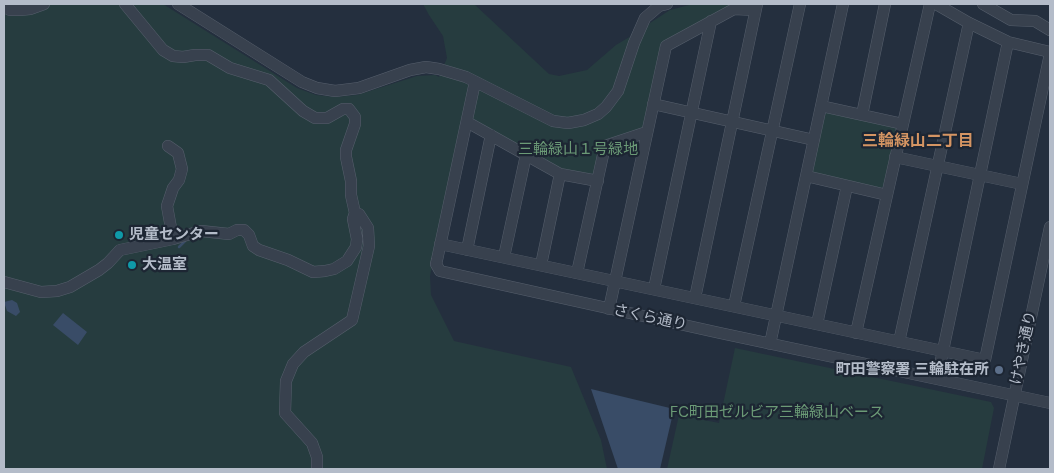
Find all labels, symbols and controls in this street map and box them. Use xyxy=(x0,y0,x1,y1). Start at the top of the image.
district label: 三輪緑山二丁目 xyxy=(862,132,974,152)
park label: 三輪緑山１号緑地 xyxy=(518,141,638,159)
place label: 児童センター xyxy=(129,226,219,244)
marker: 児童センター xyxy=(113,229,125,241)
place label: 大温室 xyxy=(142,256,187,274)
marker: 大温室 xyxy=(126,259,138,271)
street label: さくら通り xyxy=(611,301,689,335)
street label: けやき通り xyxy=(1007,309,1041,387)
place label: 町田警察署 三輪駐在所 xyxy=(835,361,989,379)
marker: 町田警察署 三輪駐在所 xyxy=(993,364,1005,376)
park label: FC町田ゼルビア三輪緑山ベース xyxy=(670,404,884,422)

